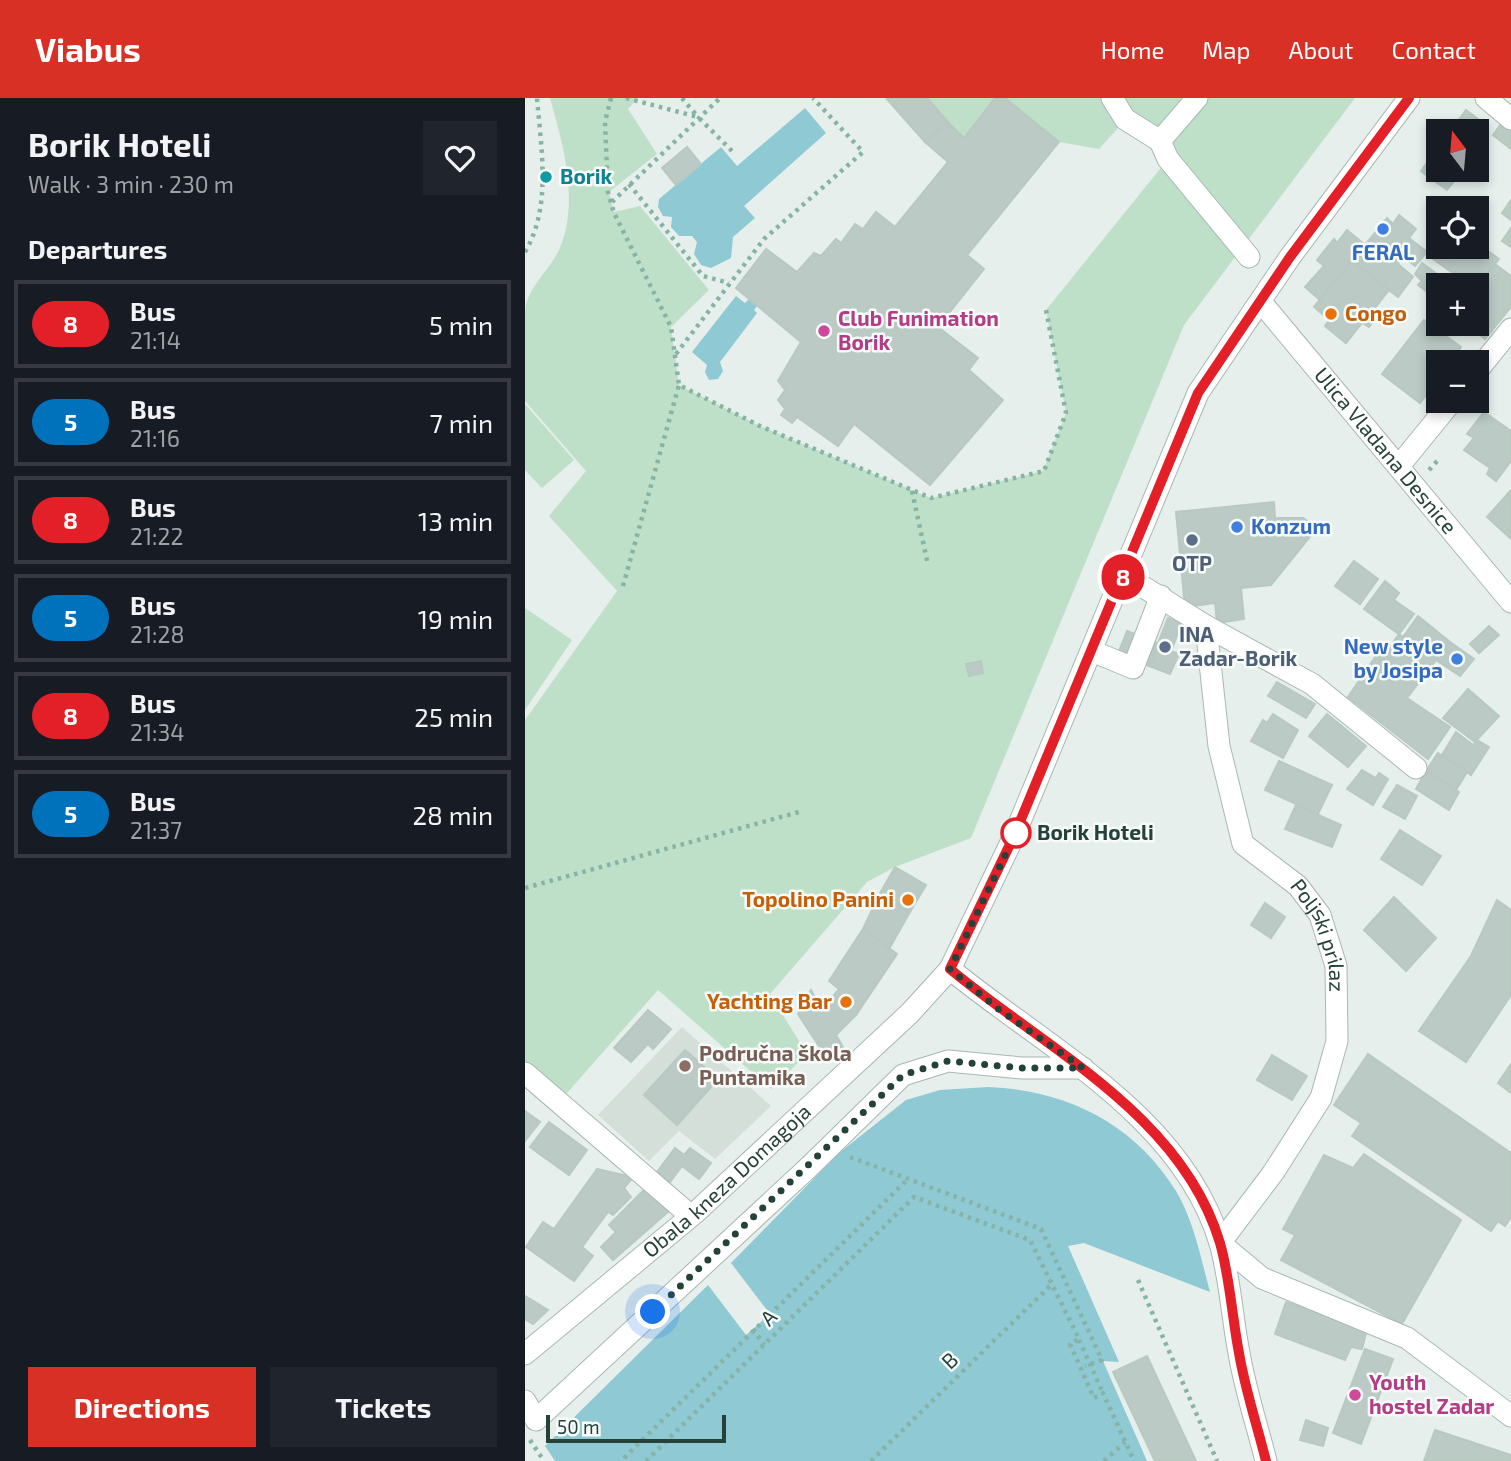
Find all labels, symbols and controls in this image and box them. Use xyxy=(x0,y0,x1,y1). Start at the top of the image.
text: Viabus xyxy=(35,29,141,69)
text: Home xyxy=(1101,35,1164,64)
text: Map xyxy=(1202,35,1250,64)
text: About xyxy=(1288,35,1354,64)
text: Contact xyxy=(1392,35,1476,64)
north arrow xyxy=(1426,119,1489,182)
map controls xyxy=(1426,119,1489,413)
button: heart xyxy=(423,121,497,195)
text: Borik Hoteli xyxy=(28,124,211,164)
place label: Borik xyxy=(560,163,613,188)
marker: Borik xyxy=(538,169,554,185)
text: Walk · 3 min · 230 m xyxy=(28,170,234,198)
button: locate xyxy=(1426,196,1489,259)
marker: FERAL xyxy=(1375,221,1391,237)
text: Departures xyxy=(28,233,167,264)
place label: FERAL xyxy=(1352,239,1414,264)
button: + xyxy=(1426,273,1489,336)
text: Bus xyxy=(130,295,176,326)
place label: Congo xyxy=(1345,300,1407,325)
place label: Club Funimation Borik xyxy=(838,305,999,354)
marker: Congo xyxy=(1323,306,1339,322)
text: 8 xyxy=(63,309,78,338)
text: 5 min xyxy=(429,309,493,340)
marker: Club Funimation Borik xyxy=(816,323,832,339)
text: 21:14 xyxy=(130,326,181,354)
button: − xyxy=(1426,350,1489,413)
street label: Ulica Vladana Desnice xyxy=(1310,362,1463,538)
text: Bus xyxy=(130,393,176,424)
text: 5 xyxy=(64,407,77,436)
text: 7 min xyxy=(430,407,493,438)
text: 21:16 xyxy=(130,424,180,452)
text: Bus xyxy=(130,491,176,522)
text: 8 xyxy=(63,505,78,534)
text: 13 min xyxy=(418,505,493,536)
place label: Konzum xyxy=(1251,513,1331,538)
marker: Konzum xyxy=(1229,519,1245,535)
text: 21:22 xyxy=(130,522,183,550)
marker: OTP xyxy=(1184,532,1200,548)
place label: OTP xyxy=(1172,550,1212,575)
line badge: 8 xyxy=(1100,554,1146,600)
text: 8 xyxy=(1116,562,1130,591)
text: Bus xyxy=(130,589,176,620)
text: 5 xyxy=(64,603,77,632)
text: 19 min xyxy=(418,603,493,634)
text: 21:28 xyxy=(130,620,184,648)
place label: INA Zadar-Borik xyxy=(1179,621,1298,670)
place label: New style by Josipa xyxy=(1344,633,1443,683)
marker: INA Zadar-Borik xyxy=(1157,639,1173,655)
marker: New style by Josipa xyxy=(1449,651,1465,667)
text: Bus xyxy=(130,687,176,718)
text: 8 xyxy=(63,701,78,730)
text: 25 min xyxy=(414,701,493,732)
text: 21:34 xyxy=(130,718,184,746)
text: Bus xyxy=(130,785,176,816)
text: 5 xyxy=(64,799,77,828)
text: 28 min xyxy=(412,799,493,830)
text: 21:37 xyxy=(130,816,182,844)
marker: Borik Hoteli xyxy=(1001,818,1031,848)
place label: Borik Hoteli xyxy=(1037,819,1154,844)
street label: Poljski prilaz xyxy=(1286,873,1350,992)
place label: Topolino Panini xyxy=(742,886,894,911)
marker: Topolino Panini xyxy=(900,892,916,908)
place label: Yachting Bar xyxy=(707,988,832,1013)
marker: Yachting Bar xyxy=(838,994,854,1010)
place label: Područna škola Puntamika xyxy=(699,1040,852,1089)
marker: Područna škola Puntamika xyxy=(677,1058,693,1074)
street label: Obala kneza Domagoja xyxy=(637,1098,815,1262)
your location xyxy=(635,1294,670,1329)
street label: A xyxy=(754,1303,781,1330)
street label: B xyxy=(936,1346,962,1373)
button: Directions xyxy=(28,1367,256,1447)
button: Tickets xyxy=(270,1367,497,1447)
place label: Youth hostel Zadar xyxy=(1369,1369,1494,1418)
marker: Youth hostel Zadar xyxy=(1347,1387,1363,1403)
scale bar xyxy=(546,1412,726,1444)
text: 50 m xyxy=(557,1415,600,1438)

